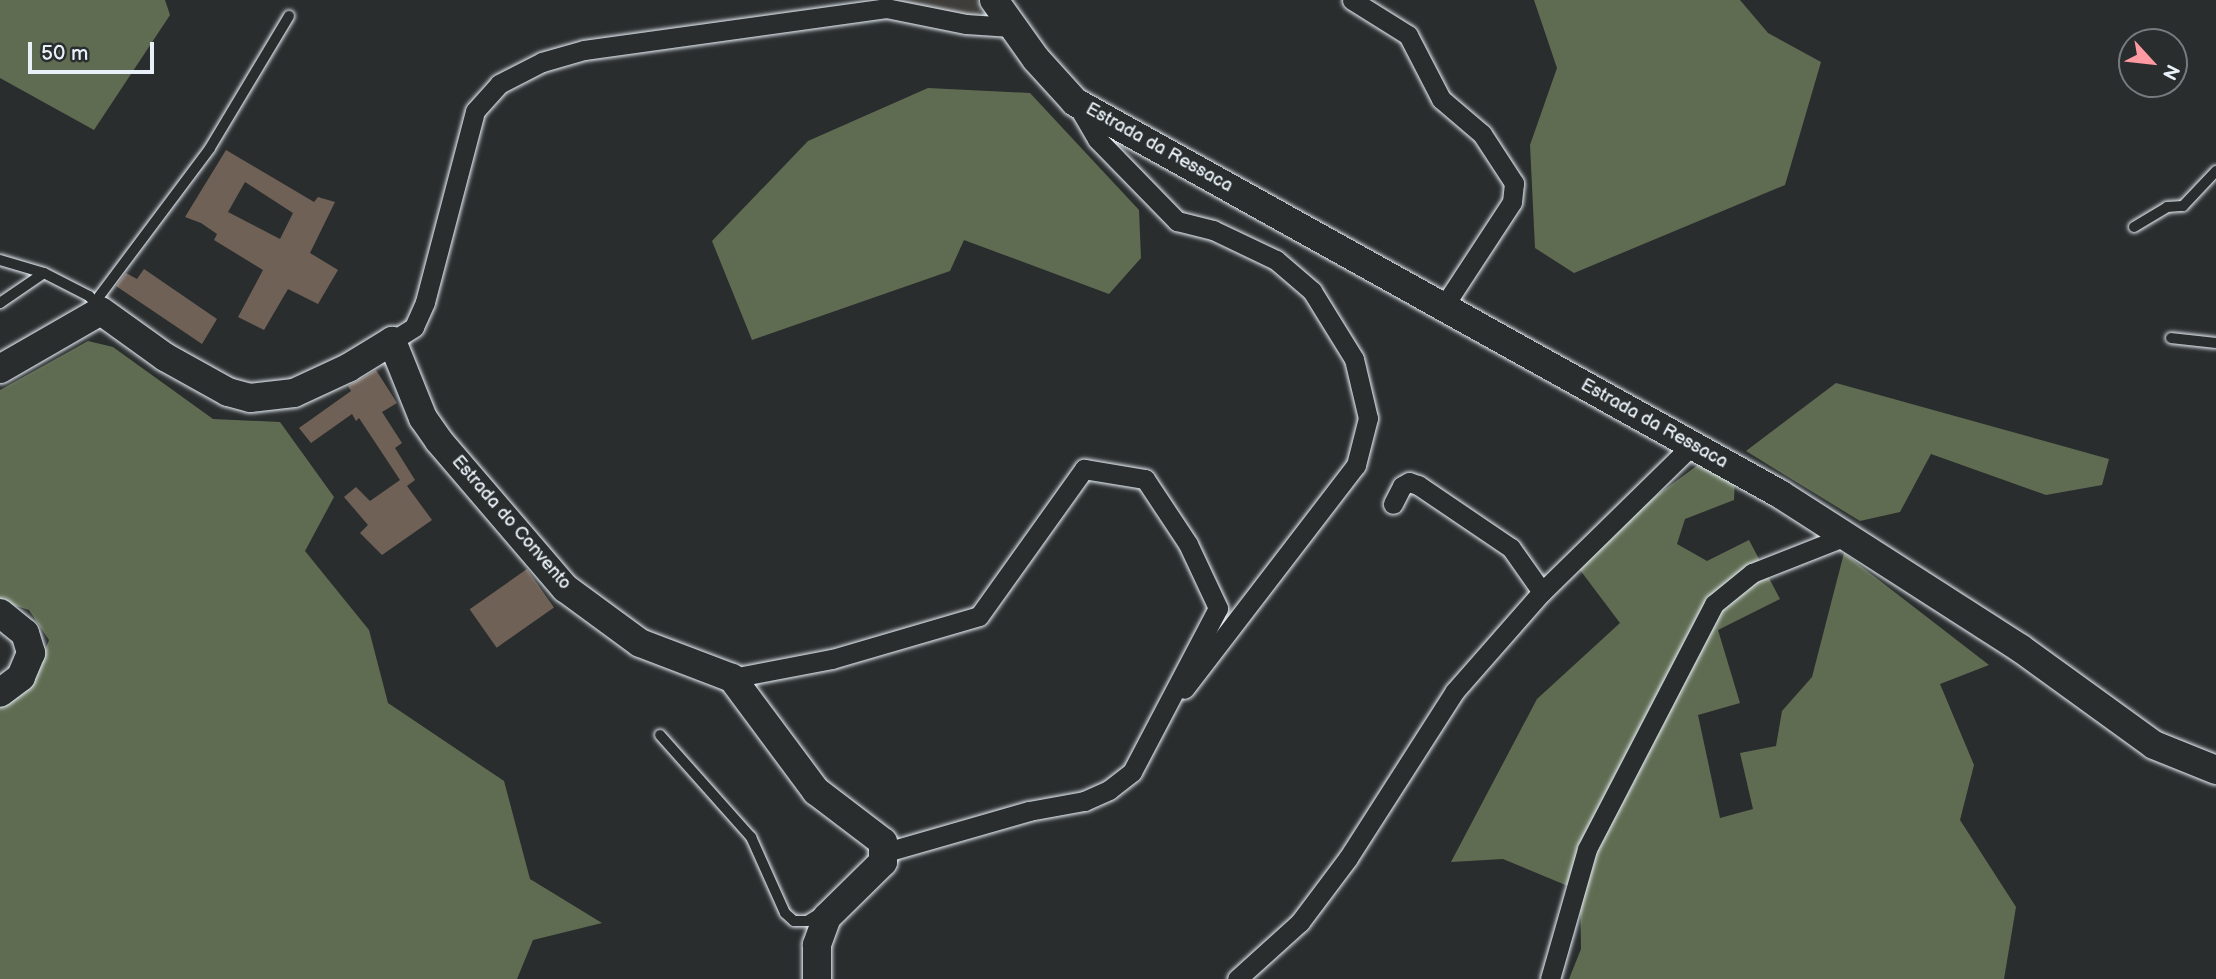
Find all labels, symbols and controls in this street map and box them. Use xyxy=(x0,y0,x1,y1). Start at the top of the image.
scale bar xyxy=(32,28,158,72)
north arrow xyxy=(2118,28,2188,98)
text: 50 m xyxy=(41,41,88,66)
text: N xyxy=(2157,60,2184,83)
street label: Estrada da Ressaca xyxy=(1082,99,1236,197)
street label: Estrada da Ressaca xyxy=(1577,375,1731,473)
street label: Estrada do Convento xyxy=(447,451,575,595)

